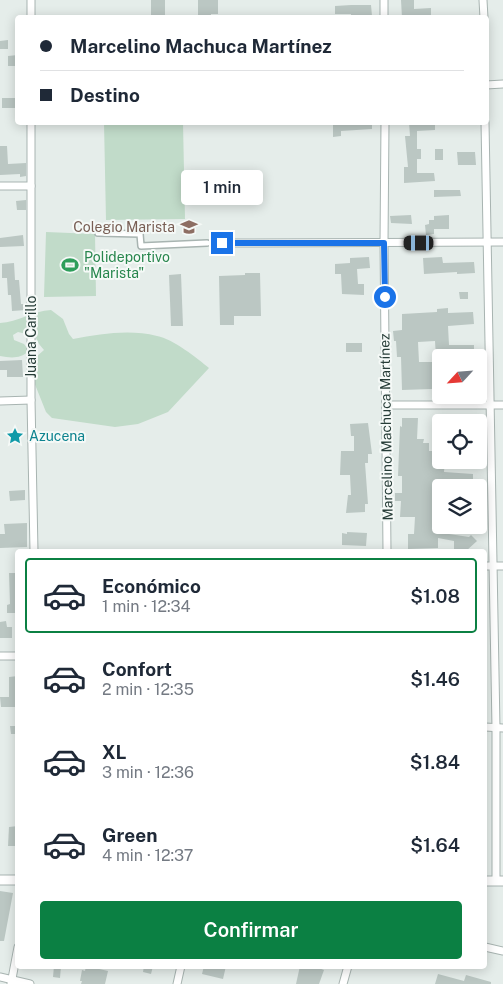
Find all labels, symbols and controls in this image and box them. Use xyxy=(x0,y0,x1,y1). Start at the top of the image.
text: Marcelino Machuca Martínez xyxy=(70,35,332,57)
text: Destino xyxy=(70,84,140,106)
callout: 1 min xyxy=(181,170,263,206)
text: 1 min xyxy=(203,178,241,197)
school or university icon: Colegio Marista xyxy=(179,217,199,237)
place label: Colegio Marista xyxy=(73,219,175,235)
route end xyxy=(211,232,233,254)
car xyxy=(404,236,434,251)
place label: Polideportivo "Marista" xyxy=(84,249,170,281)
sports icon: Polideportivo "Marista" xyxy=(60,255,80,275)
route start xyxy=(374,286,396,308)
street label: Juana Carillo xyxy=(23,296,39,378)
street label: Marcelino Machuca Martínez xyxy=(376,333,396,521)
north arrow xyxy=(432,349,488,404)
map controls xyxy=(432,349,487,534)
button: locate xyxy=(432,414,487,469)
place icon: Azucena xyxy=(5,426,25,446)
place label: Azucena xyxy=(29,428,85,444)
button: layers xyxy=(432,479,487,534)
icon: car xyxy=(42,573,87,618)
text: Económico xyxy=(102,575,201,597)
text: $1.08 xyxy=(410,585,460,607)
text: 1 min · 12:34 xyxy=(102,597,191,616)
icon: car xyxy=(42,656,87,701)
text: Confort xyxy=(102,658,172,680)
text: $1.46 xyxy=(410,668,460,690)
text: 2 min · 12:35 xyxy=(102,680,194,699)
icon: car xyxy=(42,739,87,784)
text: XL xyxy=(102,741,127,763)
text: $1.84 xyxy=(410,751,460,773)
text: 3 min · 12:36 xyxy=(102,763,194,782)
icon: car xyxy=(42,822,87,867)
text: Green xyxy=(102,824,157,846)
text: $1.64 xyxy=(410,834,460,856)
text: 4 min · 12:37 xyxy=(102,846,193,865)
button: Confirmar xyxy=(40,901,462,959)

